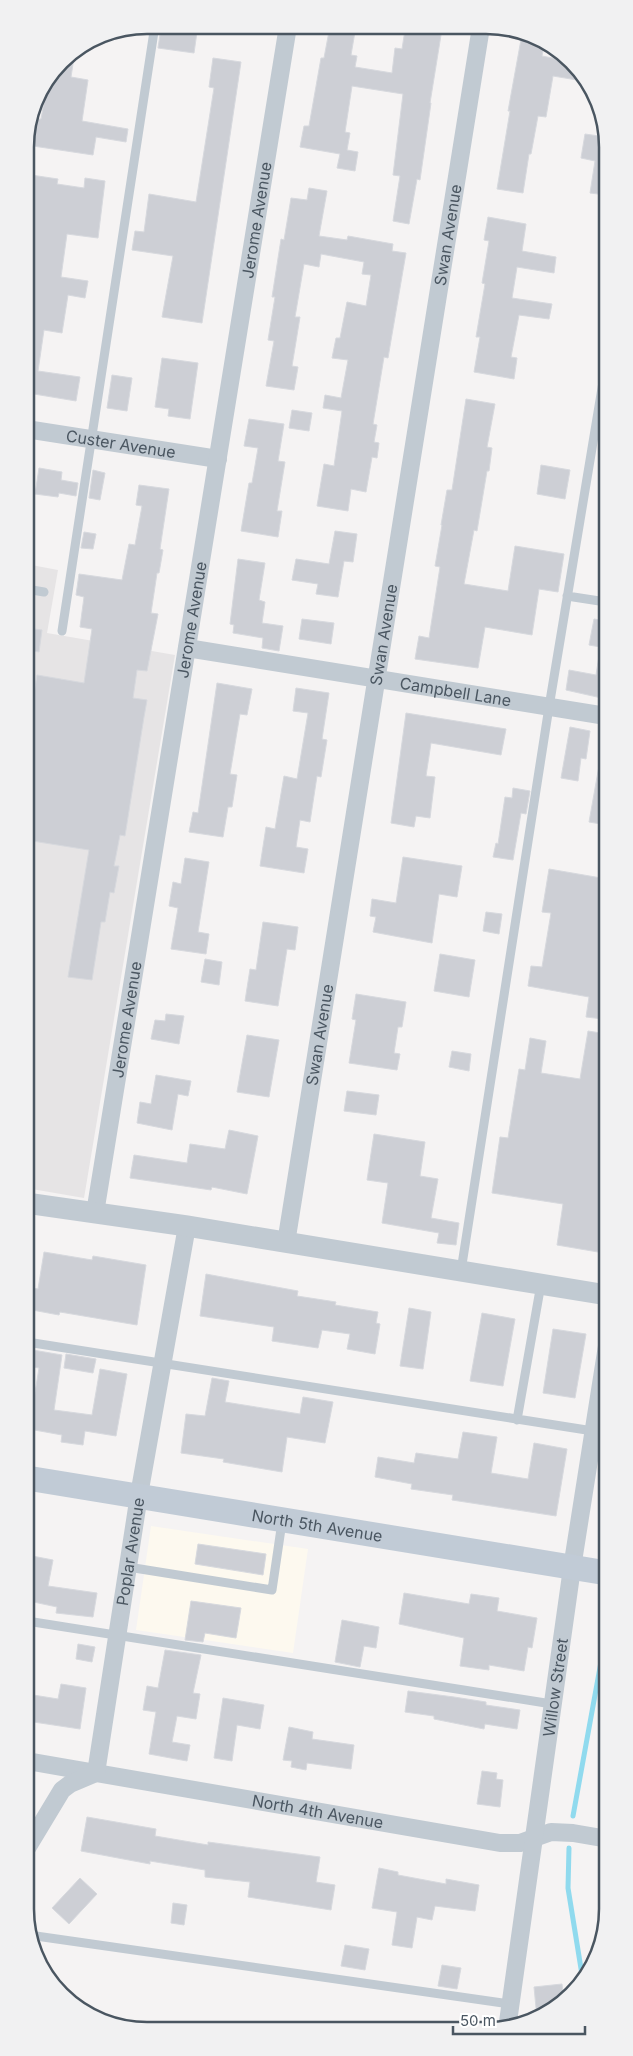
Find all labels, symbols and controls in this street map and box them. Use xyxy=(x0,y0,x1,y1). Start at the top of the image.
street label: Jerome Avenue xyxy=(237,160,276,280)
street label: Swan Avenue xyxy=(430,183,466,287)
street label: Custer Avenue xyxy=(65,425,177,462)
street label: Jerome Avenue xyxy=(172,560,211,680)
street label: Swan Avenue xyxy=(366,583,402,687)
street label: Campbell Lane xyxy=(398,673,513,710)
street label: Jerome Avenue xyxy=(107,960,146,1079)
street label: Swan Avenue xyxy=(301,982,337,1087)
street label: Poplar Avenue xyxy=(112,1496,148,1607)
street label: North 5th Avenue xyxy=(250,1505,384,1546)
street label: Willow Street xyxy=(538,1637,572,1738)
street label: North 4th Avenue xyxy=(250,1790,385,1833)
scale bar xyxy=(453,2004,586,2036)
text: 50 m xyxy=(460,2011,496,2030)

